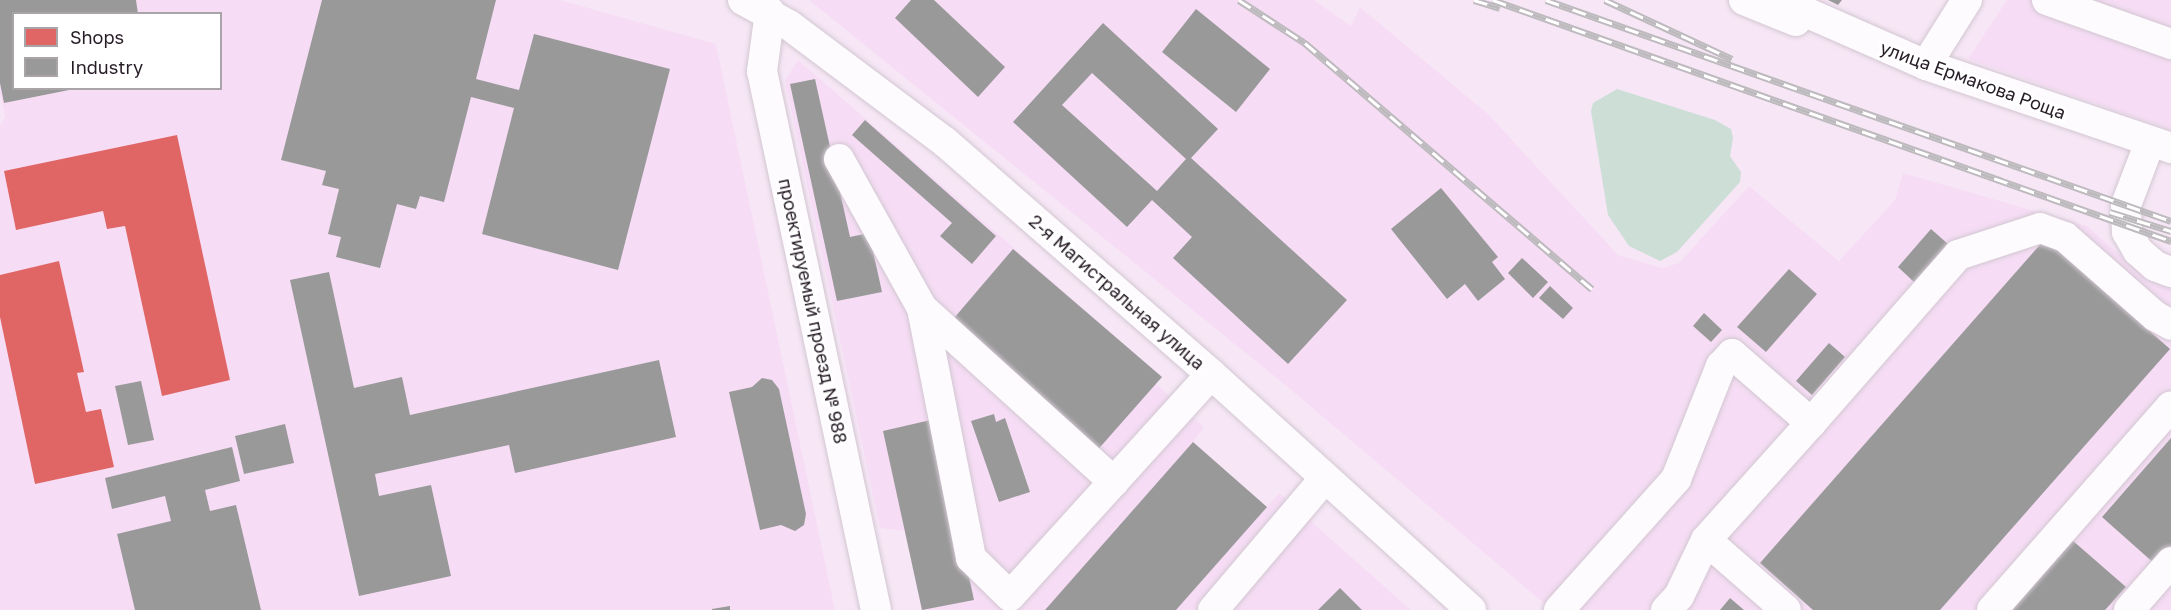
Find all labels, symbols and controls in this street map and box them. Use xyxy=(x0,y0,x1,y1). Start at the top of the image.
legend xyxy=(12,12,222,90)
text: Shops xyxy=(70,26,124,48)
street label: улица Ермакова Роща xyxy=(1877,36,2069,124)
text: Industry xyxy=(70,56,143,78)
street label: проектируемый проезд № 988 xyxy=(774,176,852,446)
street label: 2-я Магистральная улица xyxy=(1025,210,1209,374)

